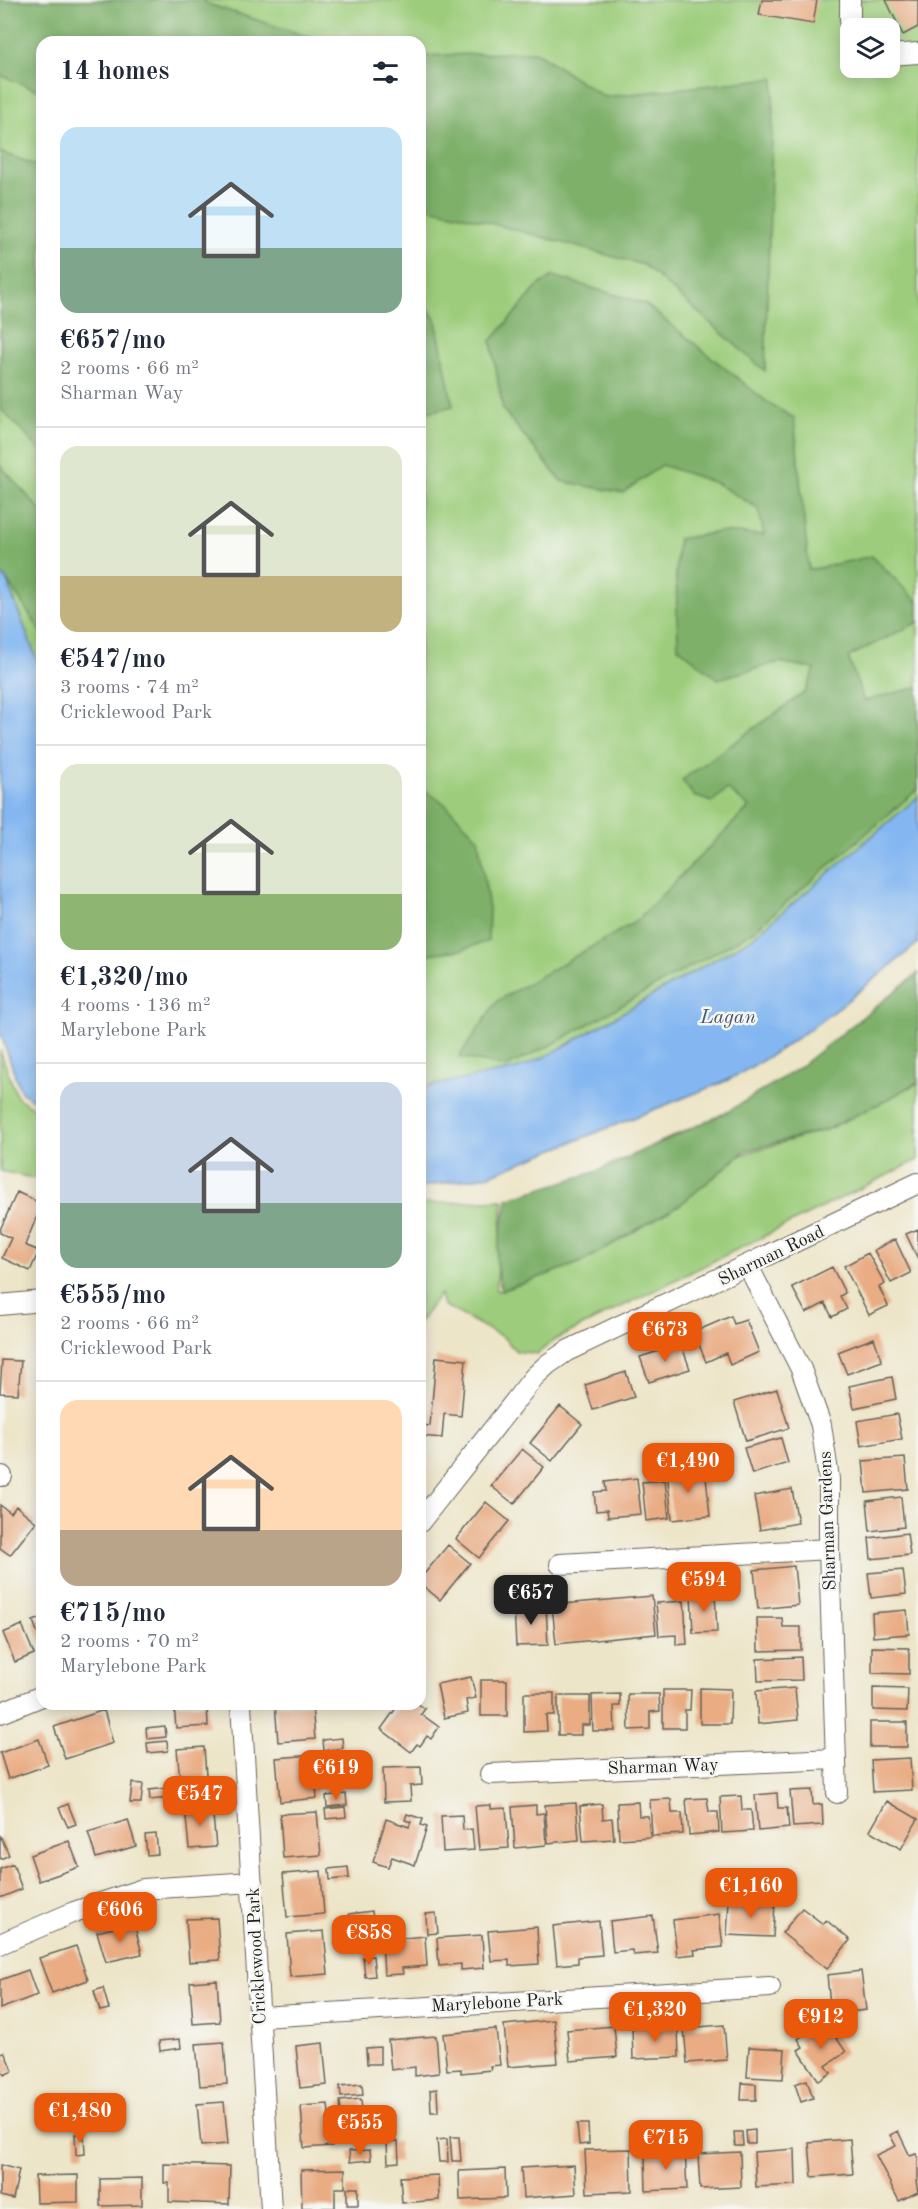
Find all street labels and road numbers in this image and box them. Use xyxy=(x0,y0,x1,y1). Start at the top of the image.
street label: Sharman Road xyxy=(716,1223,827,1289)
street label: Sharman Gardens xyxy=(817,1451,839,1591)
street label: Sharman Way xyxy=(607,1756,719,1778)
street label: Cricklewood Park xyxy=(244,1887,270,2025)
street label: Marylebone Park xyxy=(431,1991,564,2015)

